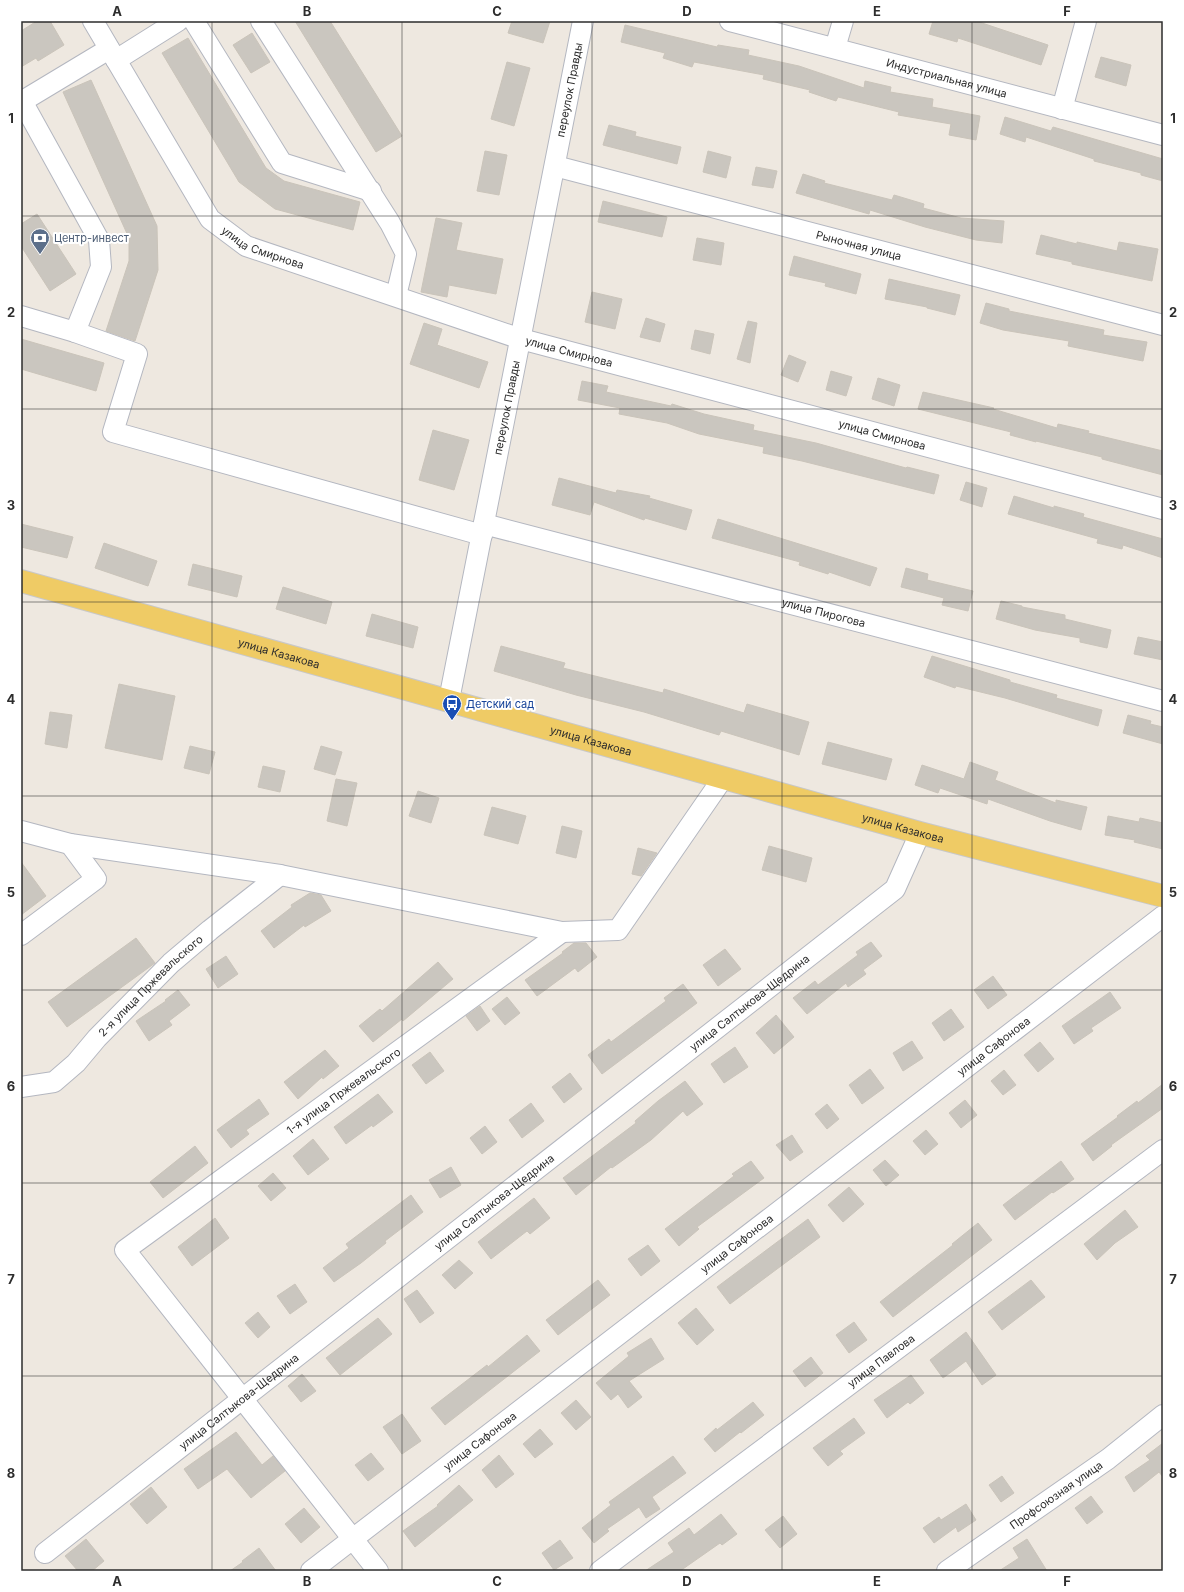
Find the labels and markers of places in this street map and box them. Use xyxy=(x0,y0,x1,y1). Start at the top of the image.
bank icon: Центр-инвест xyxy=(29,227,51,255)
place label: Центр-инвест xyxy=(54,231,130,245)
bus stop icon: Детский сад xyxy=(441,693,463,721)
place label: Детский сад xyxy=(466,697,534,711)

